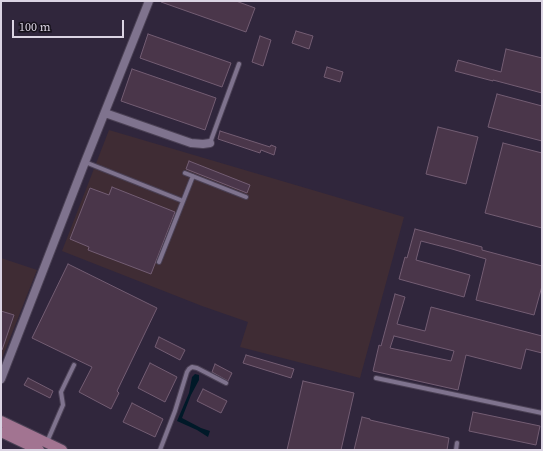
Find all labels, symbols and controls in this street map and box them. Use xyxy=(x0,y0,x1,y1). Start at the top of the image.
scale bar xyxy=(14,12,126,38)
text: 100 m xyxy=(19,19,51,35)

